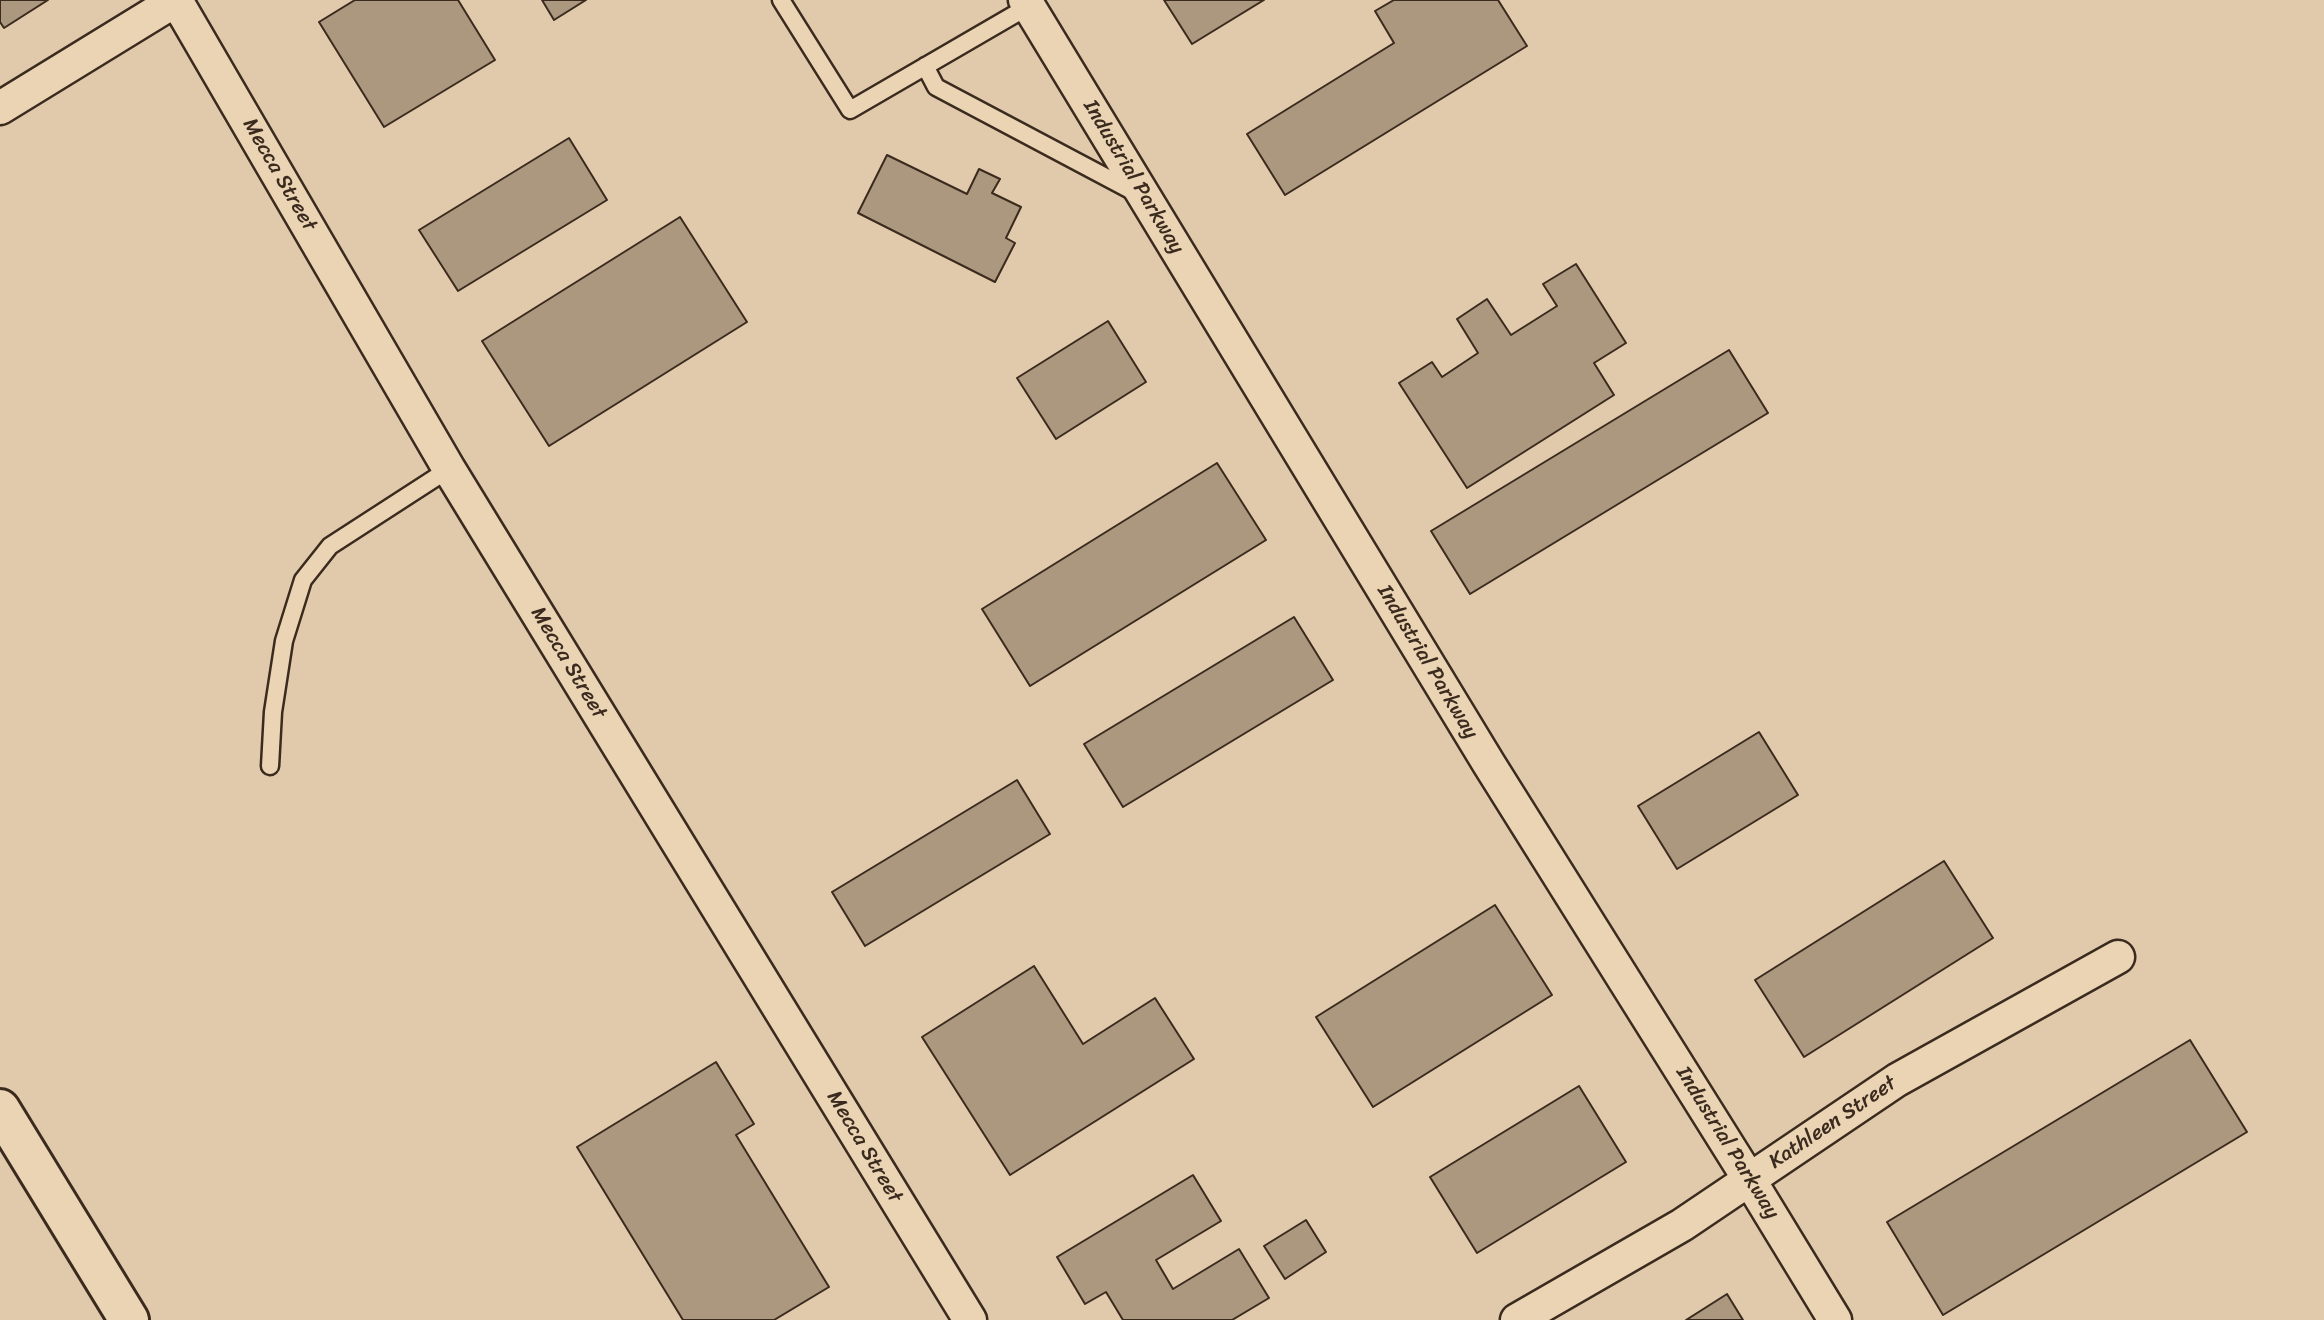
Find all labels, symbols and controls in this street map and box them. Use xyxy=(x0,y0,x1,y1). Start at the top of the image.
street label: Industrial Parkway xyxy=(1077,95,1189,259)
street label: Mecca Street xyxy=(237,114,321,236)
street label: Industrial Parkway xyxy=(1371,580,1483,744)
street label: Mecca Street xyxy=(525,603,611,723)
street label: Industrial Parkway xyxy=(1670,1062,1784,1224)
street label: Kathleen Street xyxy=(1765,1071,1901,1175)
street label: Mecca Street xyxy=(821,1087,907,1207)

